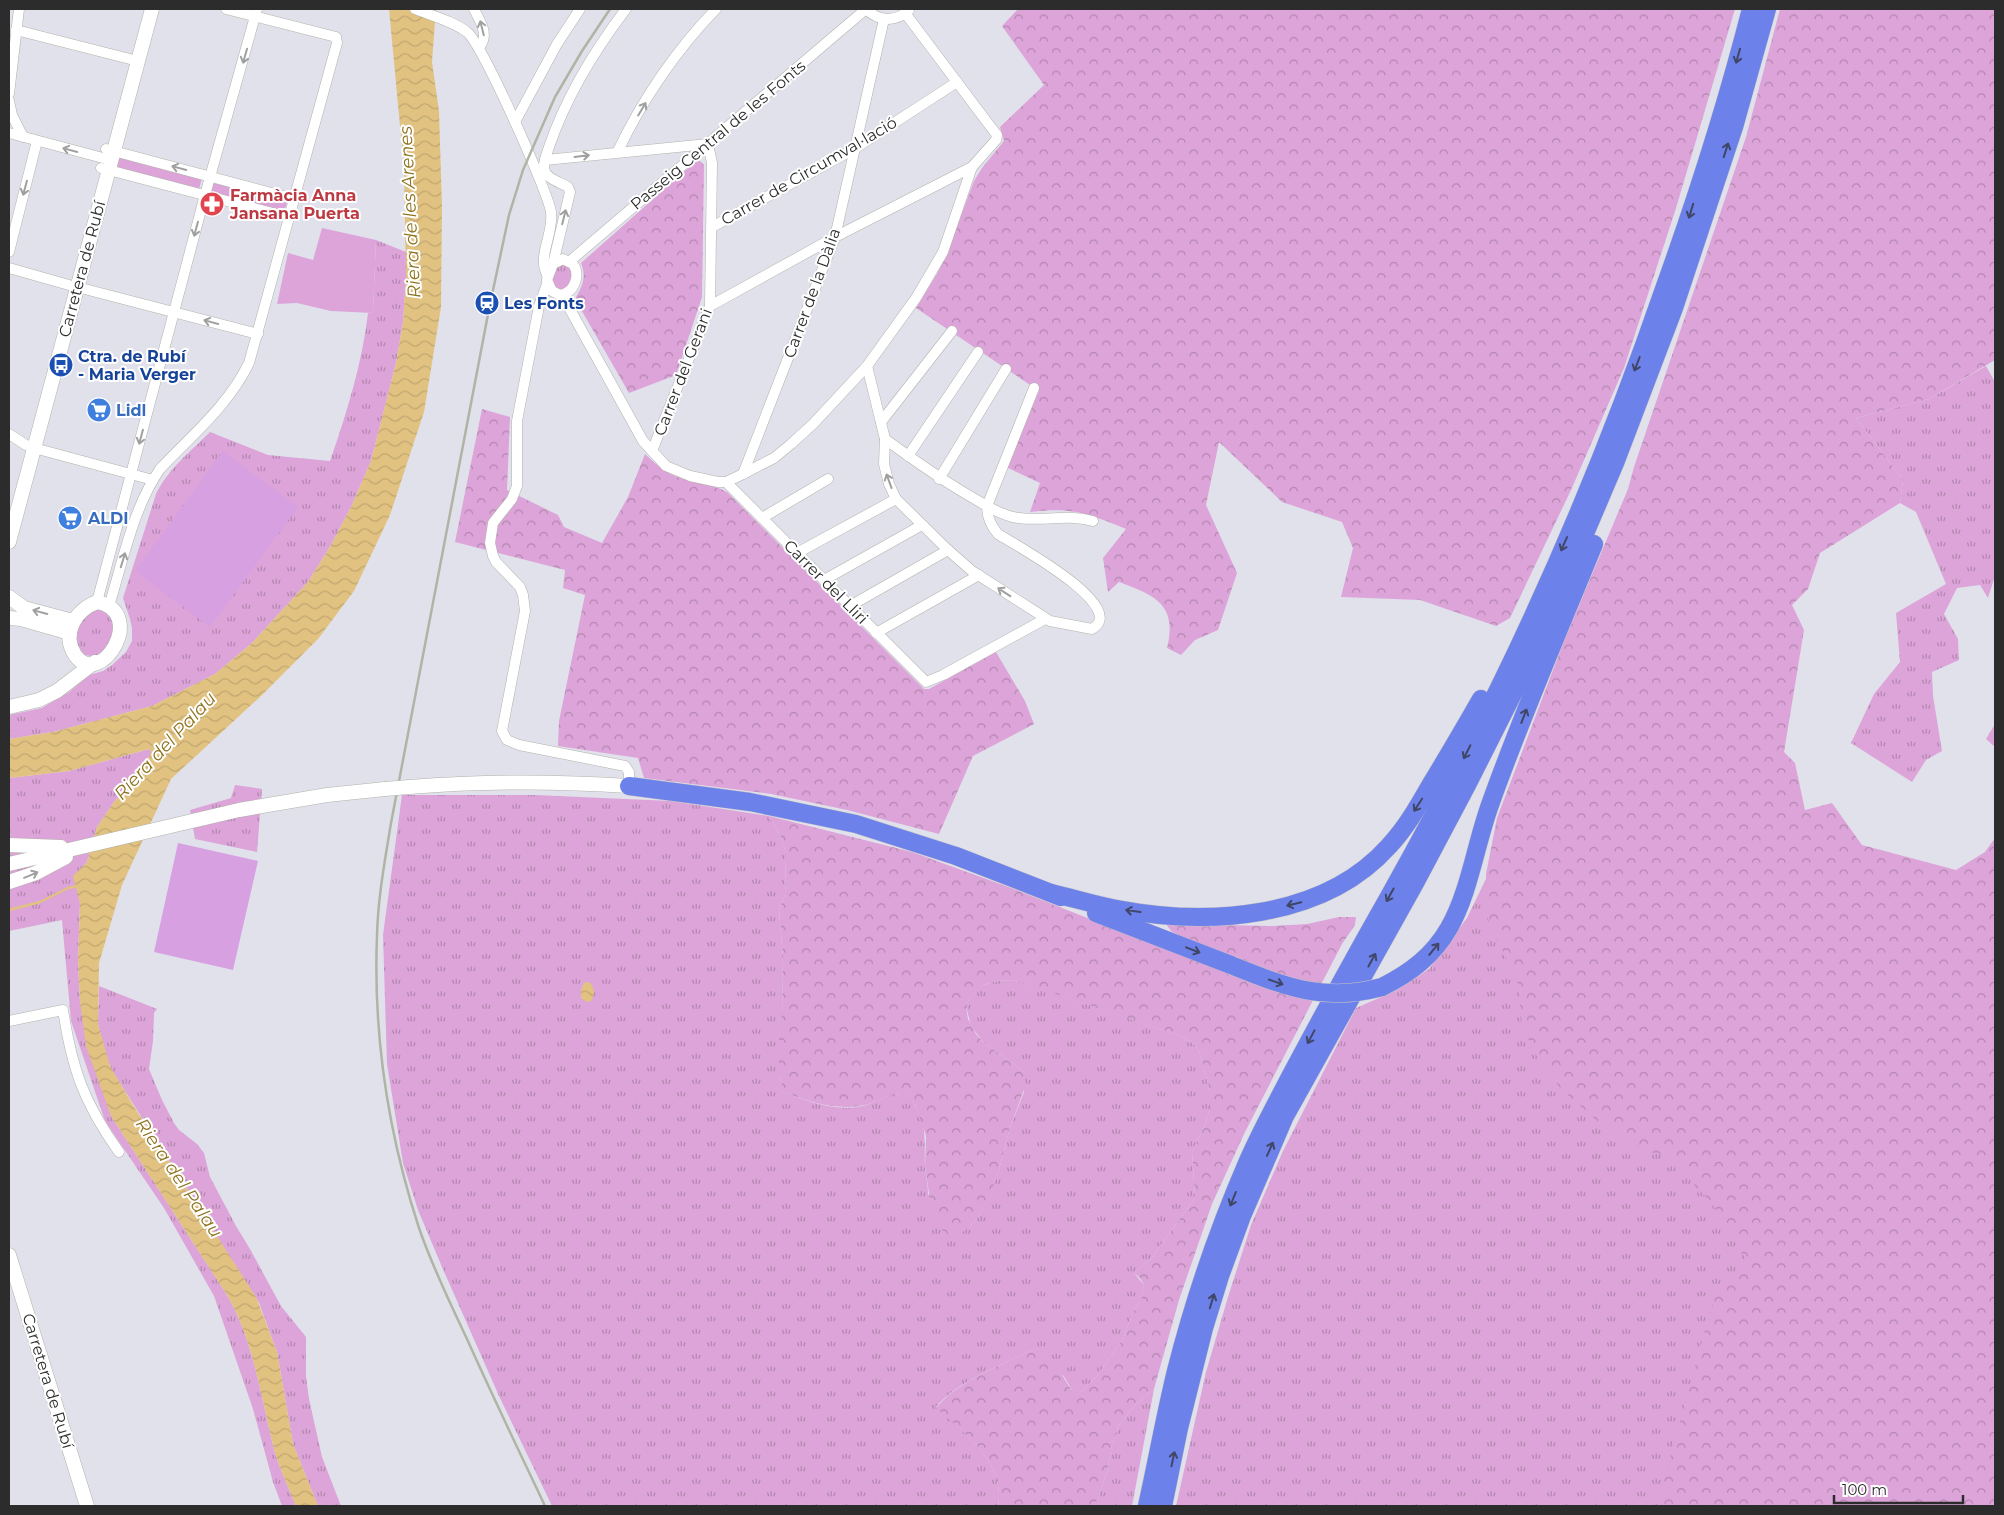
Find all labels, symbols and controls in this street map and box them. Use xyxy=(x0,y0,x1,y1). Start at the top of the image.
one-way arrow xyxy=(477,21,486,37)
one-way arrow xyxy=(239,47,249,63)
one-way arrow xyxy=(1733,47,1742,63)
street label: Passeig Central de les Fonts xyxy=(627,56,810,214)
one-way arrow xyxy=(637,102,647,116)
street label: Carrer de Circumval·lació xyxy=(718,113,900,229)
water label: Riera de les Arenes xyxy=(394,125,425,299)
one-way arrow xyxy=(1722,143,1731,159)
one-way arrow xyxy=(63,144,79,154)
one-way arrow xyxy=(573,151,589,161)
one-way arrow xyxy=(172,163,188,172)
one-way arrow xyxy=(20,180,30,196)
place label: Farmàcia Anna Jansana Puerta xyxy=(229,186,360,223)
pharmacy icon: Farmàcia Anna Jansana Puerta xyxy=(199,191,225,217)
street label: Carretera de Rubí xyxy=(55,198,110,339)
one-way arrow xyxy=(1686,203,1695,219)
one-way arrow xyxy=(559,209,569,225)
one-way arrow xyxy=(191,221,200,237)
street label: Carrer de la Dàlia xyxy=(780,225,844,361)
station icon: Les Fonts xyxy=(474,290,500,316)
place label: Les Fonts xyxy=(504,294,584,313)
street label: Carrer del Gerani xyxy=(650,306,716,438)
one-way arrow xyxy=(203,316,219,326)
place label: Ctra. de Rubí - Maria Verger xyxy=(78,347,196,384)
bus stop icon: Ctra. de Rubí - Maria Verger xyxy=(48,352,74,378)
one-way arrow xyxy=(1632,356,1641,372)
supermarket icon: Lidl xyxy=(86,397,112,423)
place label: Lidl xyxy=(116,401,146,420)
one-way arrow xyxy=(136,428,145,444)
one-way arrow xyxy=(884,474,893,490)
supermarket icon: ALDI xyxy=(57,505,83,531)
place label: ALDI xyxy=(87,509,128,528)
street label: Carrer del Lliri xyxy=(780,536,872,628)
one-way arrow xyxy=(1559,536,1569,551)
one-way arrow xyxy=(119,553,129,569)
one-way arrow xyxy=(998,587,1012,597)
one-way arrow xyxy=(32,607,48,616)
water label: Riera del Palau xyxy=(109,688,221,804)
one-way arrow xyxy=(1520,709,1529,724)
one-way arrow xyxy=(1462,744,1472,759)
one-way arrow xyxy=(1413,798,1423,812)
one-way arrow xyxy=(23,869,38,879)
one-way arrow xyxy=(1385,887,1395,902)
one-way arrow xyxy=(1287,899,1303,909)
one-way arrow xyxy=(1126,906,1142,916)
one-way arrow xyxy=(1429,942,1440,955)
one-way arrow xyxy=(1185,946,1200,955)
one-way arrow xyxy=(1367,953,1377,967)
one-way arrow xyxy=(1268,978,1284,987)
one-way arrow xyxy=(1306,1029,1315,1044)
water label: Riera del Palau xyxy=(131,1114,227,1242)
one-way arrow xyxy=(1266,1142,1276,1157)
one-way arrow xyxy=(1227,1191,1237,1206)
one-way arrow xyxy=(1208,1293,1218,1309)
street label: Carretera de Rubí xyxy=(18,1311,78,1452)
one-way arrow xyxy=(1169,1451,1178,1467)
scale bar xyxy=(1834,1472,1963,1504)
text: 100 m xyxy=(1842,1480,1887,1499)

